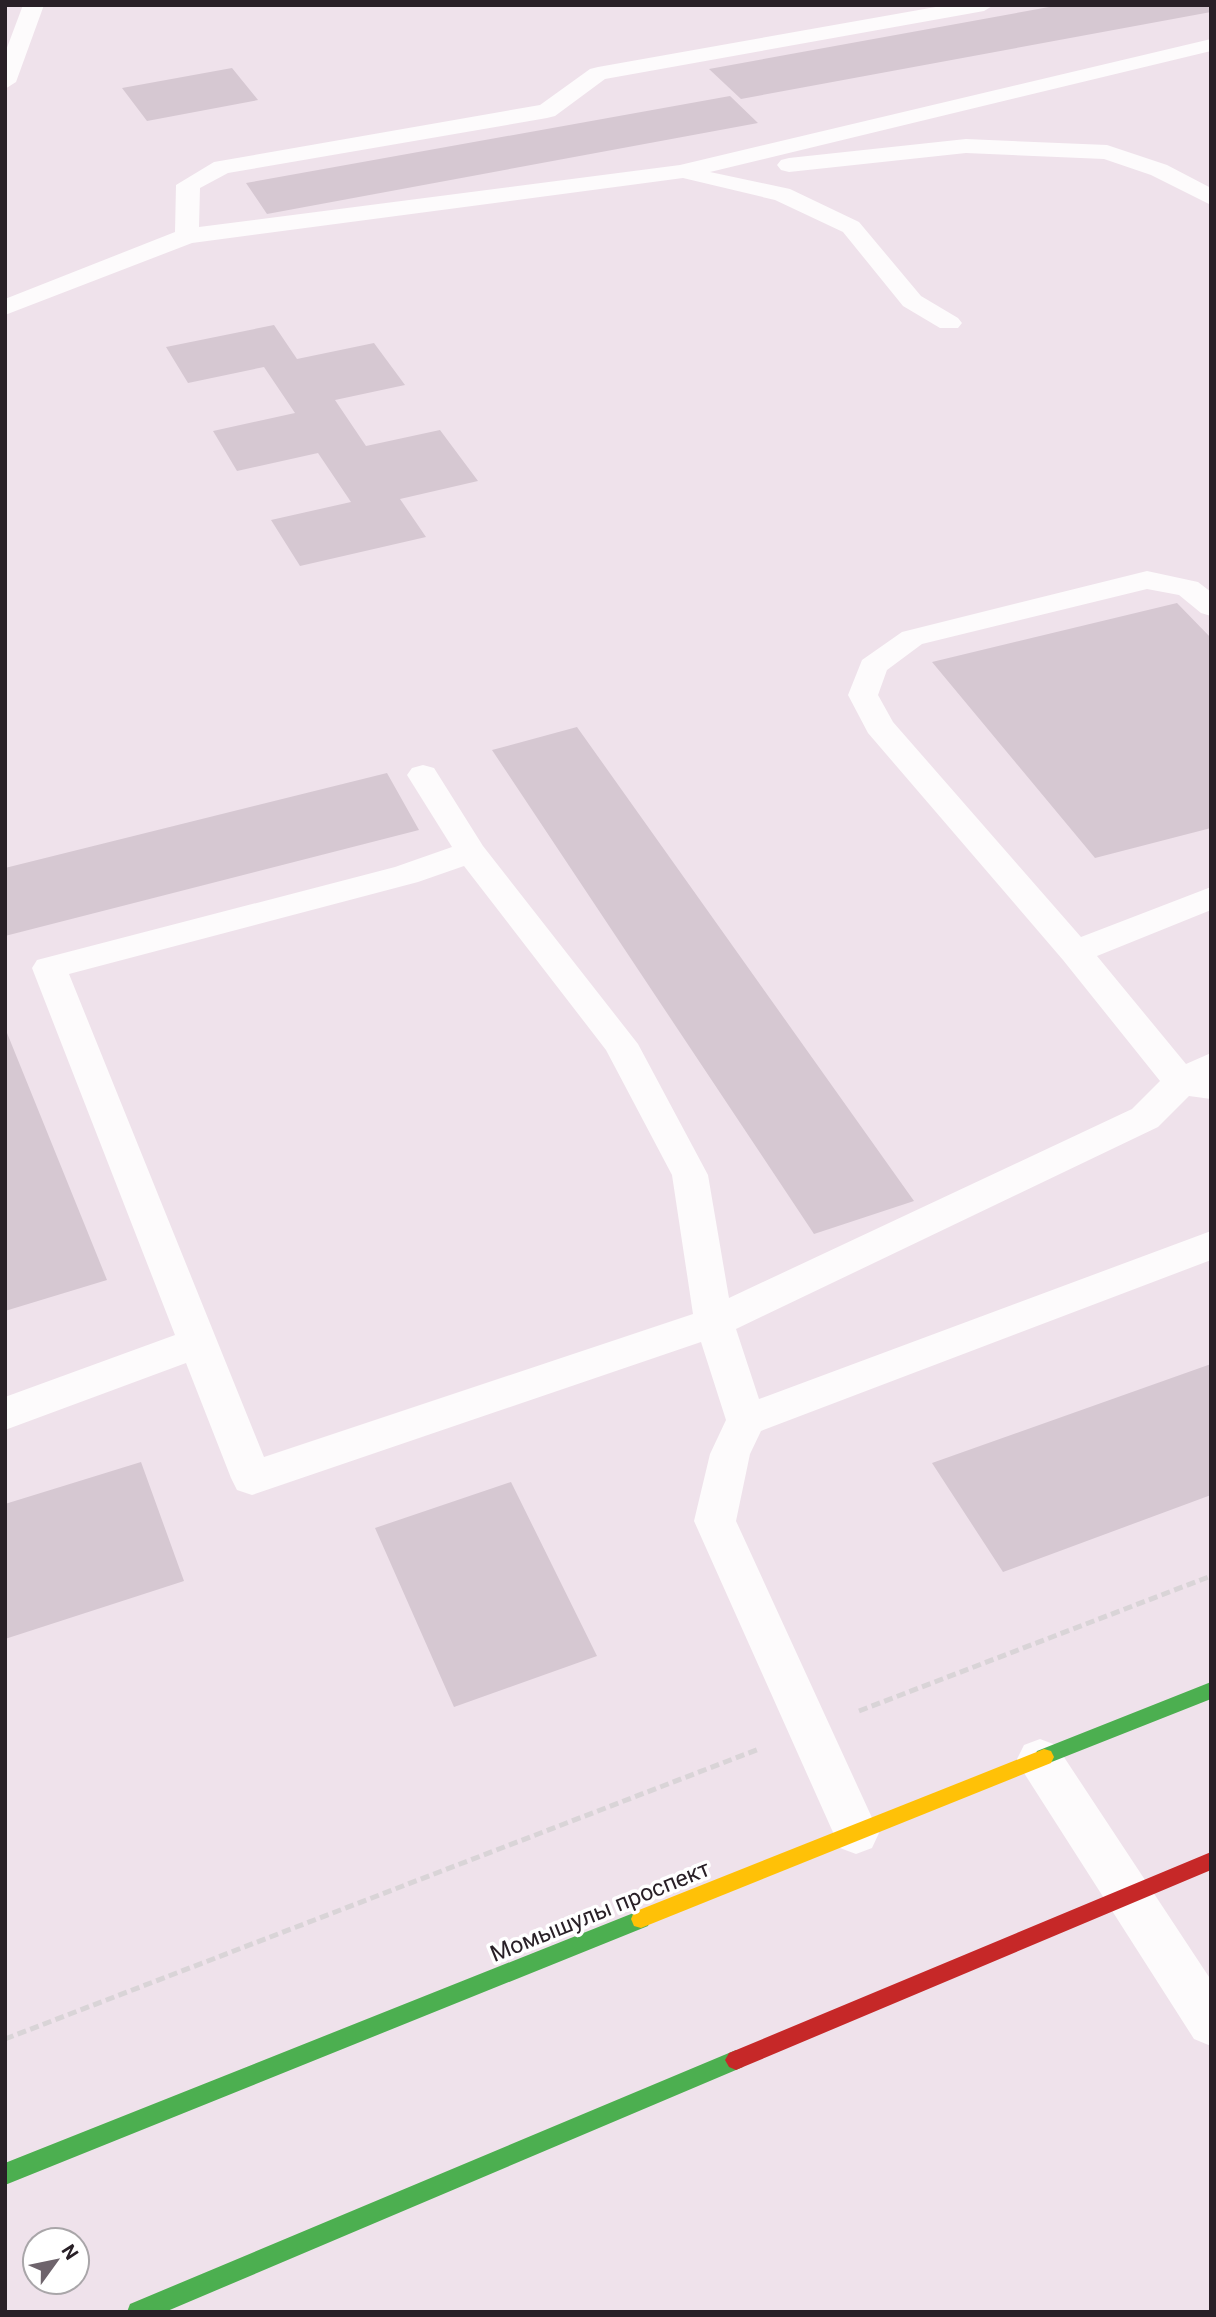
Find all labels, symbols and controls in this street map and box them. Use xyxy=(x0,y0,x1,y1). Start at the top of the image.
street label: Момышулы проспект xyxy=(487,1855,714,1968)
north arrow xyxy=(21,2226,91,2296)
text: N xyxy=(57,2240,83,2264)

